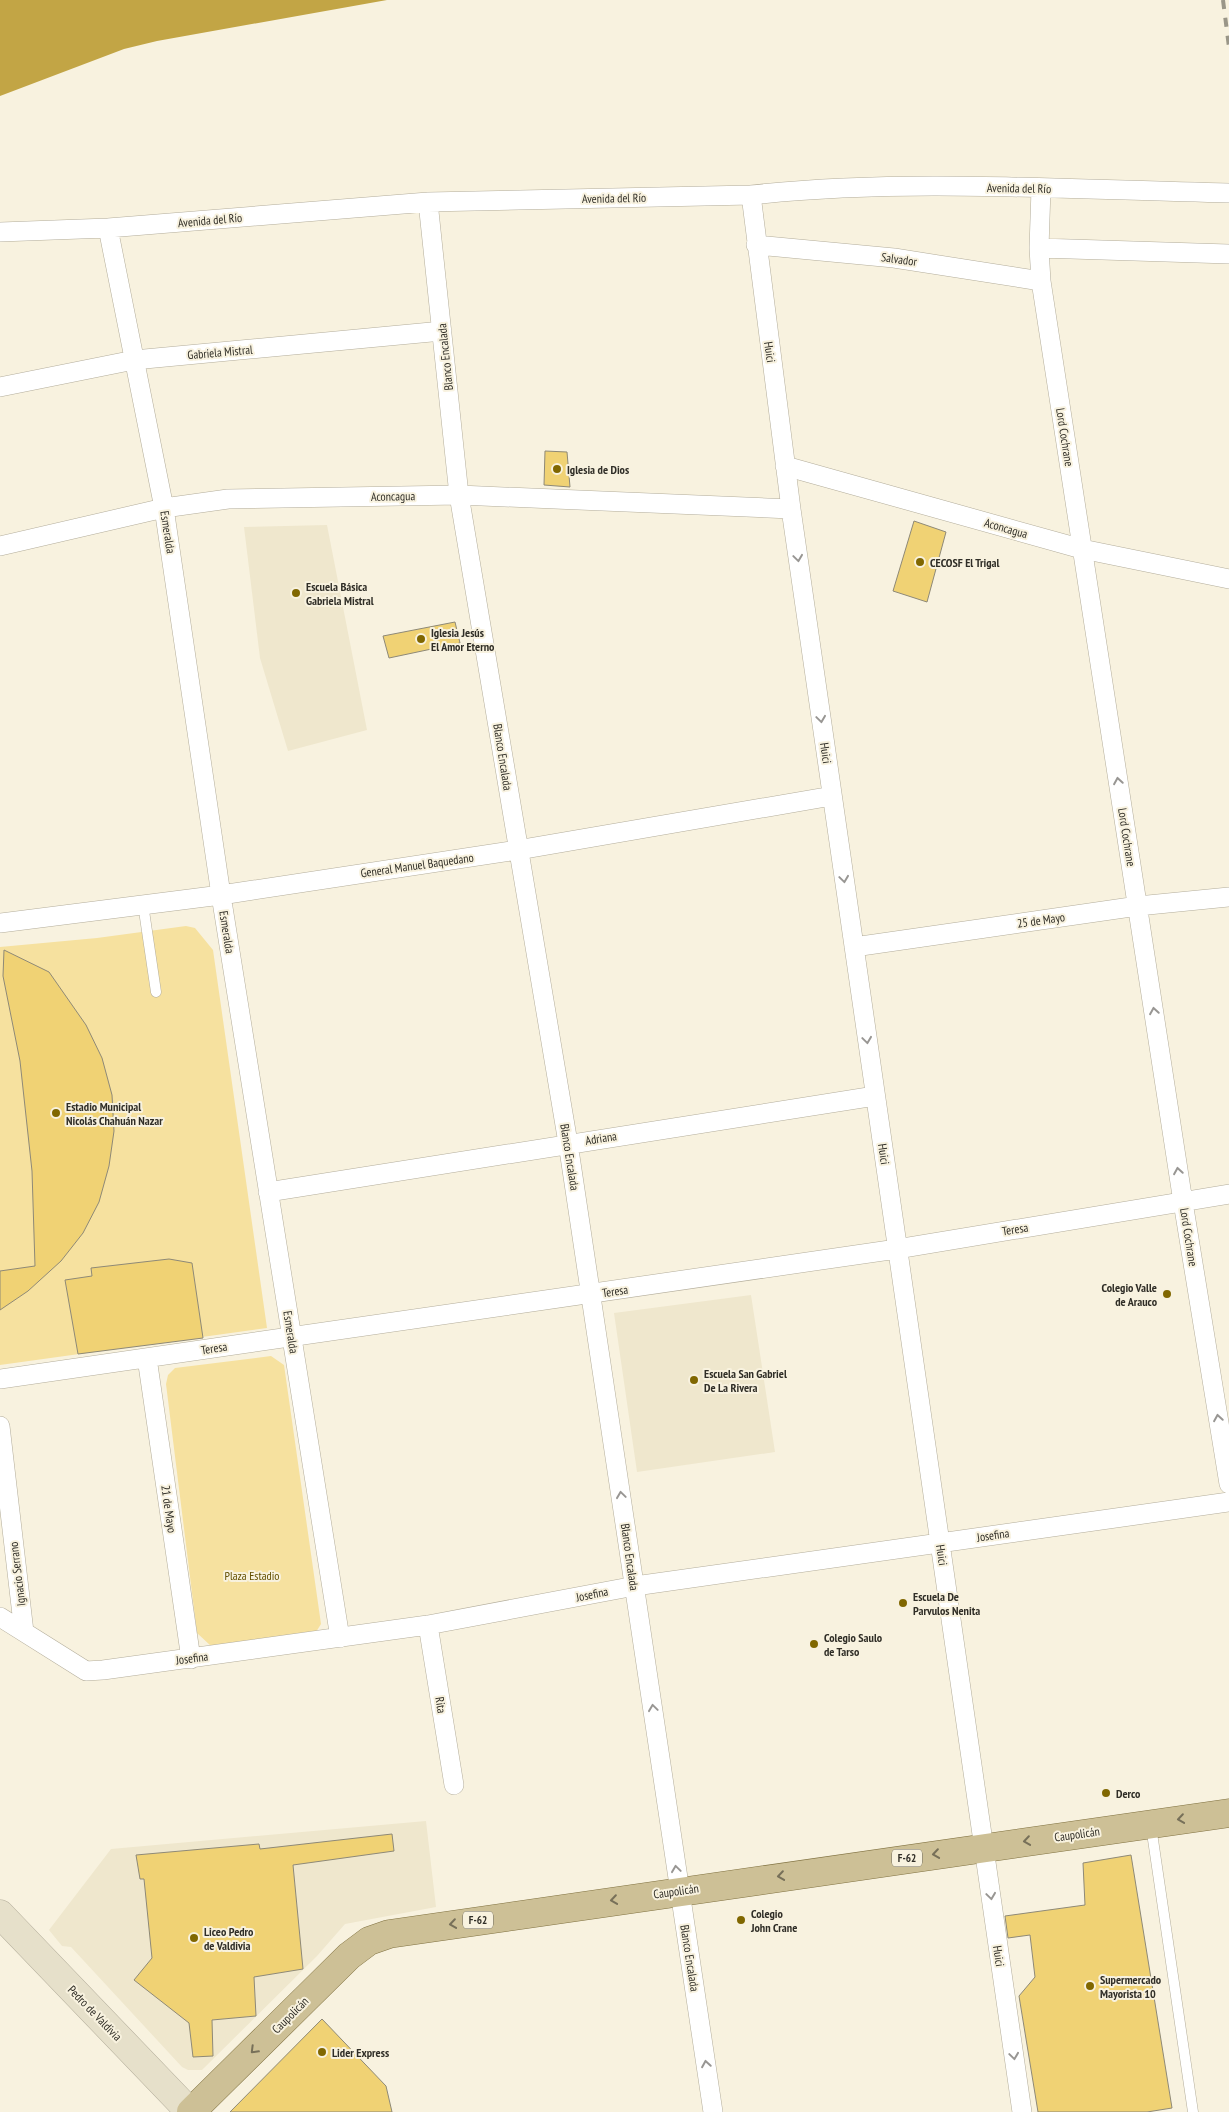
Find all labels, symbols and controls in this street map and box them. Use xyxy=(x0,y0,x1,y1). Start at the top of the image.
street label: Avenida del Río xyxy=(987,180,1051,196)
street label: Avenida del Río xyxy=(582,190,646,206)
street label: Avenida del Río xyxy=(177,210,243,230)
street label: Salvador xyxy=(880,249,919,269)
street label: Blanco Encalada xyxy=(434,323,456,391)
street label: Huici xyxy=(761,340,779,364)
street label: Gabriela Mistral xyxy=(187,342,253,362)
street label: Lord Cochrane xyxy=(1053,407,1077,467)
place label: Iglesia de Dios xyxy=(567,462,629,477)
marker: Iglesia de Dios xyxy=(551,463,563,475)
street label: Aconcagua xyxy=(371,488,415,504)
street label: Esmeralda xyxy=(157,510,179,555)
street label: Aconcagua xyxy=(983,515,1030,541)
one-way arrow xyxy=(792,553,802,562)
place label: CECOSF El Trigal xyxy=(930,555,1000,570)
marker: CECOSF El Trigal xyxy=(914,556,926,568)
place label: Escuela Básica Gabriela Mistral xyxy=(306,579,374,608)
marker: Escuela Básica Gabriela Mistral xyxy=(290,587,302,599)
place label: Iglesia Jesús El Amor Eterno xyxy=(431,625,495,654)
marker: Iglesia Jesús El Amor Eterno xyxy=(415,633,427,645)
one-way arrow xyxy=(815,715,826,723)
street label: Blanco Encalada xyxy=(490,723,516,792)
street label: Huici xyxy=(817,741,835,765)
one-way arrow xyxy=(1114,777,1124,785)
street label: Lord Cochrane xyxy=(1115,807,1139,867)
street label: General Manuel Baquedano xyxy=(360,850,474,880)
one-way arrow xyxy=(838,876,849,884)
street label: 25 de Mayo xyxy=(1016,909,1066,931)
street label: Esmeralda xyxy=(216,910,238,955)
one-way arrow xyxy=(1149,1006,1160,1014)
one-way arrow xyxy=(862,1036,872,1045)
place label: Estadio Municipal Nicolás Chahuán Nazar xyxy=(66,1099,163,1128)
marker: Estadio Municipal Nicolás Chahuán Nazar xyxy=(50,1107,62,1119)
street label: Blanco Encalada xyxy=(557,1123,583,1192)
street label: Adriana xyxy=(584,1128,618,1148)
street label: Huici xyxy=(875,1142,893,1166)
one-way arrow xyxy=(1174,1167,1184,1176)
street label: Lord Cochrane xyxy=(1177,1207,1201,1267)
street label: Teresa xyxy=(1001,1220,1029,1238)
place label: Colegio Valle de Arauco xyxy=(1102,1280,1158,1309)
street label: Teresa xyxy=(601,1282,629,1300)
marker: Colegio Valle de Arauco xyxy=(1161,1288,1173,1300)
street label: Esmeralda xyxy=(280,1310,302,1355)
street label: Teresa xyxy=(200,1339,228,1357)
place label: Escuela San Gabriel De La Rivera xyxy=(704,1366,787,1395)
marker: Escuela San Gabriel De La Rivera xyxy=(688,1374,700,1386)
one-way arrow xyxy=(1214,1414,1224,1423)
street label: 21 de Mayo xyxy=(158,1484,180,1534)
one-way arrow xyxy=(617,1491,627,1499)
street label: Blanco Encalada xyxy=(618,1523,642,1592)
street label: Josefina xyxy=(975,1525,1010,1545)
street label: Ignacio Serrano xyxy=(6,1541,28,1607)
street label: Huici xyxy=(933,1543,951,1567)
park label: Plaza Estadio xyxy=(225,1568,279,1583)
street label: Josefina xyxy=(574,1584,610,1605)
place label: Escuela De Parvulos Nenita xyxy=(913,1589,980,1618)
marker: Escuela De Parvulos Nenita xyxy=(897,1597,909,1609)
place label: Colegio Saulo de Tarso xyxy=(824,1630,883,1659)
marker: Colegio Saulo de Tarso xyxy=(808,1638,820,1650)
street label: Josefina xyxy=(174,1649,209,1668)
street label: Rita xyxy=(432,1696,450,1714)
one-way arrow xyxy=(648,1703,658,1712)
place label: Derco xyxy=(1116,1786,1141,1801)
marker: Derco xyxy=(1100,1787,1112,1799)
one-way arrow xyxy=(1176,1814,1185,1824)
street label: Caupolicán xyxy=(1053,1823,1101,1845)
one-way arrow xyxy=(1022,1836,1031,1846)
one-way arrow xyxy=(931,1849,940,1859)
road number: F-62 xyxy=(892,1850,922,1866)
one-way arrow xyxy=(672,1864,682,1873)
one-way arrow xyxy=(777,1871,785,1881)
street label: Caupolicán xyxy=(652,1880,700,1902)
one-way arrow xyxy=(985,1891,995,1900)
one-way arrow xyxy=(610,1894,618,1905)
place label: Colegio John Crane xyxy=(750,1906,797,1935)
road number: F-62 xyxy=(463,1912,493,1928)
marker: Colegio John Crane xyxy=(735,1914,747,1926)
one-way arrow xyxy=(449,1918,458,1928)
place label: Liceo Pedro de Valdivia xyxy=(204,1924,254,1953)
street label: Blanco Encalada xyxy=(677,1924,703,1993)
marker: Liceo Pedro de Valdivia xyxy=(188,1932,200,1944)
street label: Huici xyxy=(990,1944,1008,1968)
place label: Supermercado Mayorista 10 xyxy=(1100,1972,1162,2001)
marker: Supermercado Mayorista 10 xyxy=(1084,1980,1096,1992)
street label: Pedro de Valdivia xyxy=(65,1982,125,2044)
street label: Caupolicán xyxy=(269,1994,311,2036)
one-way arrow xyxy=(251,2044,260,2053)
place label: Lider Express xyxy=(332,2045,389,2060)
marker: Lider Express xyxy=(316,2046,328,2058)
one-way arrow xyxy=(1008,2053,1019,2061)
one-way arrow xyxy=(701,2059,712,2067)

